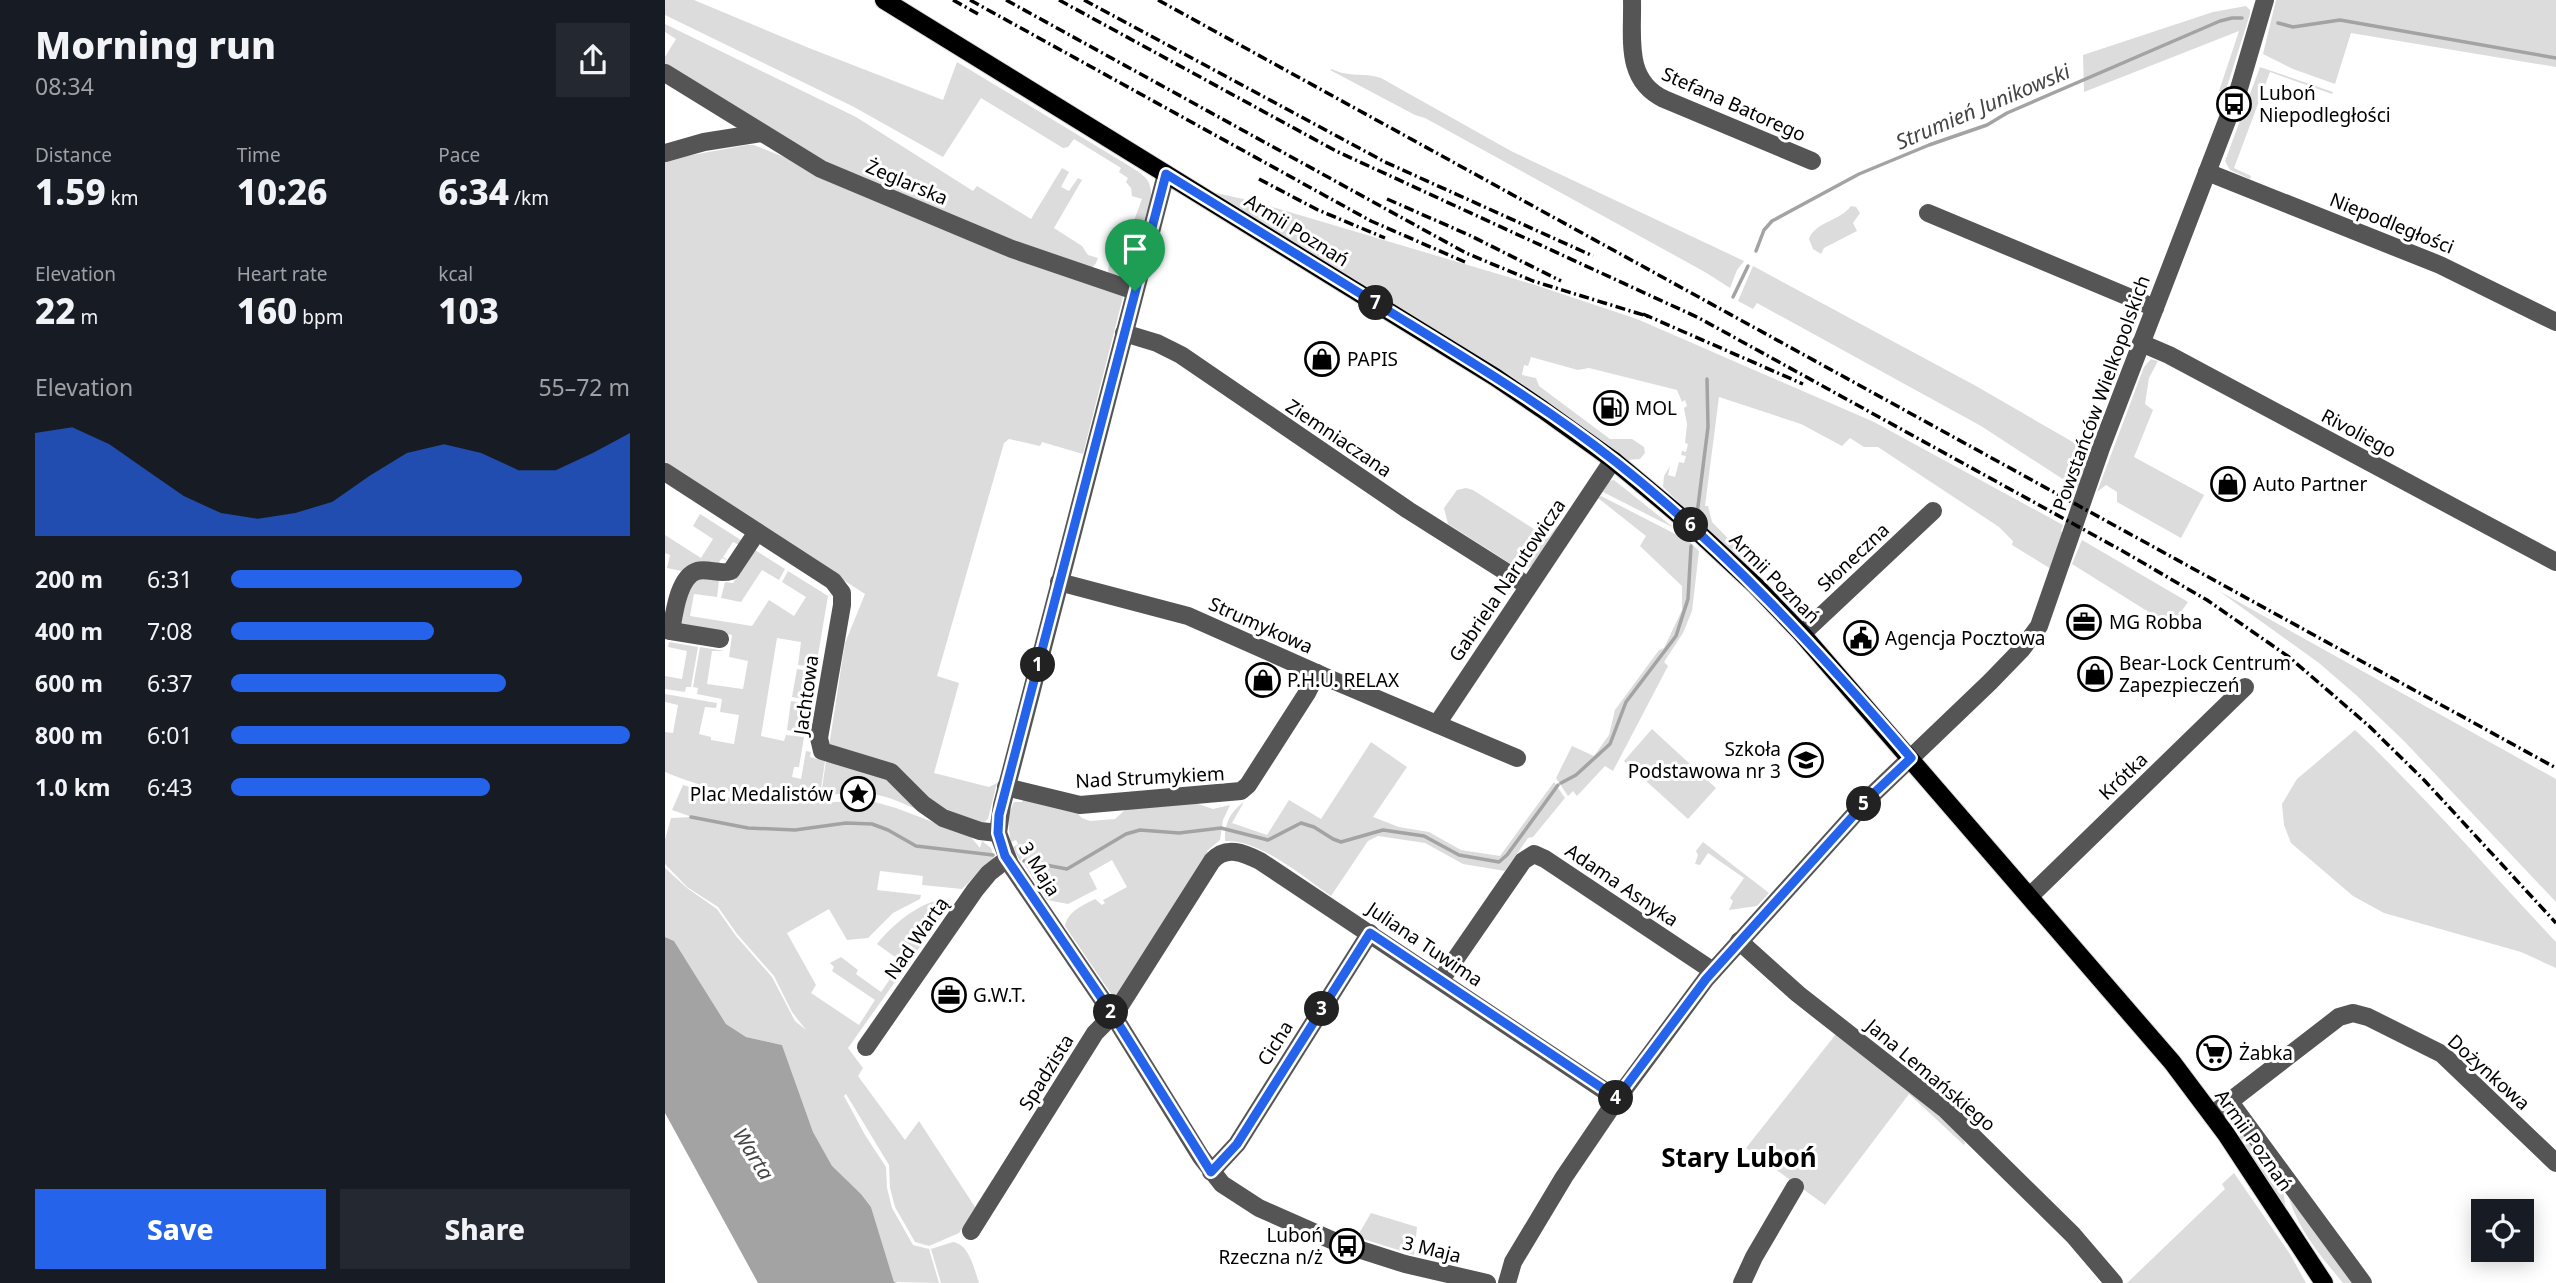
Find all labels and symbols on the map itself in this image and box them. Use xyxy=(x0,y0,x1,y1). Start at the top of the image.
water label: Strumień Junikowski xyxy=(1891,56,2075,155)
street label: Stefana Batorego xyxy=(1658,61,1810,147)
place label: Luboń Niepodległości xyxy=(2259,80,2391,128)
bus stop icon: Luboń Niepodległości xyxy=(2215,85,2253,123)
street label: Żeglarska xyxy=(862,153,952,211)
street label: Niepodległości xyxy=(2326,186,2458,260)
street label: Armii Poznań xyxy=(1240,188,1354,272)
pin xyxy=(1105,219,1165,291)
street label: Powstańców Wielkopolskich xyxy=(2046,272,2156,514)
pin: 7 xyxy=(1359,286,1393,320)
shop icon: PAPIS xyxy=(1303,340,1341,378)
place label: PAPIS xyxy=(1347,346,1398,372)
fuel station icon: MOL xyxy=(1592,389,1630,427)
street label: Ziemniaczana xyxy=(1281,393,1397,483)
place label: MOL xyxy=(1635,395,1677,421)
street label: Rivoliego xyxy=(2317,402,2401,464)
shop icon: Auto Partner xyxy=(2209,465,2247,503)
place label: Auto Partner xyxy=(2253,471,2367,497)
street label: Gabriela Narutowicza xyxy=(1443,493,1571,667)
pin: 6 xyxy=(1674,508,1709,542)
street label: Słoneczna xyxy=(1811,517,1895,597)
street label: Armii Poznań xyxy=(1724,527,1826,629)
street label: Strumykowa xyxy=(1205,591,1317,659)
office icon: MG Robba xyxy=(2065,603,2103,641)
place label: MG Robba xyxy=(2109,609,2202,635)
public building icon: Agencja Pocztowa xyxy=(1842,619,1880,657)
place label: Agencja Pocztowa xyxy=(1885,625,2046,651)
pin: 1 xyxy=(1021,648,1055,682)
place label: Bear-Lock Centrum Zapezpieczeń xyxy=(2119,650,2291,698)
street label: Jachtowa xyxy=(787,653,824,739)
shop icon: Bear-Lock Centrum Zapezpieczeń xyxy=(2076,655,2114,693)
shop icon: P.H.U. RELAX xyxy=(1244,661,1282,699)
place label: P.H.U. RELAX xyxy=(1287,667,1400,693)
place label: Szkoła Podstawowa nr 3 xyxy=(1628,736,1781,784)
school or university icon: Szkoła Podstawowa nr 3 xyxy=(1787,741,1825,779)
street label: Krótka xyxy=(2093,746,2153,806)
street label: Nad Strumykiem xyxy=(1075,760,1225,794)
place icon: Plac Medalistów xyxy=(839,775,877,813)
place label: Plac Medalistów xyxy=(690,781,833,807)
pin: 5 xyxy=(1847,786,1881,822)
street label: 3 Maja xyxy=(1013,837,1067,901)
street label: Adama Asnyka xyxy=(1560,837,1684,933)
street label: Nad Wartą xyxy=(878,892,954,984)
street label: Juliana Tuwima xyxy=(1360,895,1488,992)
office icon: G.W.T. xyxy=(930,976,968,1014)
place label: G.W.T. xyxy=(973,982,1026,1008)
pin: 3 xyxy=(1305,992,1339,1026)
pin: 2 xyxy=(1093,995,1129,1030)
street label: Jana Lemańskiego xyxy=(1859,1012,2001,1137)
street label: Cicha xyxy=(1251,1016,1299,1070)
street label: Dożynkowa xyxy=(2442,1028,2536,1116)
street label: Spadzista xyxy=(1012,1029,1080,1115)
supermarket icon: Żabka xyxy=(2195,1034,2233,1072)
place label: Żabka xyxy=(2239,1040,2293,1066)
pin: 4 xyxy=(1599,1080,1633,1116)
street label: Armii Poznań xyxy=(2209,1084,2299,1196)
water label: Warta xyxy=(727,1122,781,1185)
district label: Stary Luboń xyxy=(1661,1139,1817,1175)
place label: Luboń Rzeczna n/ż xyxy=(1218,1222,1323,1270)
bus stop icon: Luboń Rzeczna n/ż xyxy=(1328,1227,1366,1265)
street label: 3 Maja xyxy=(1400,1229,1464,1269)

